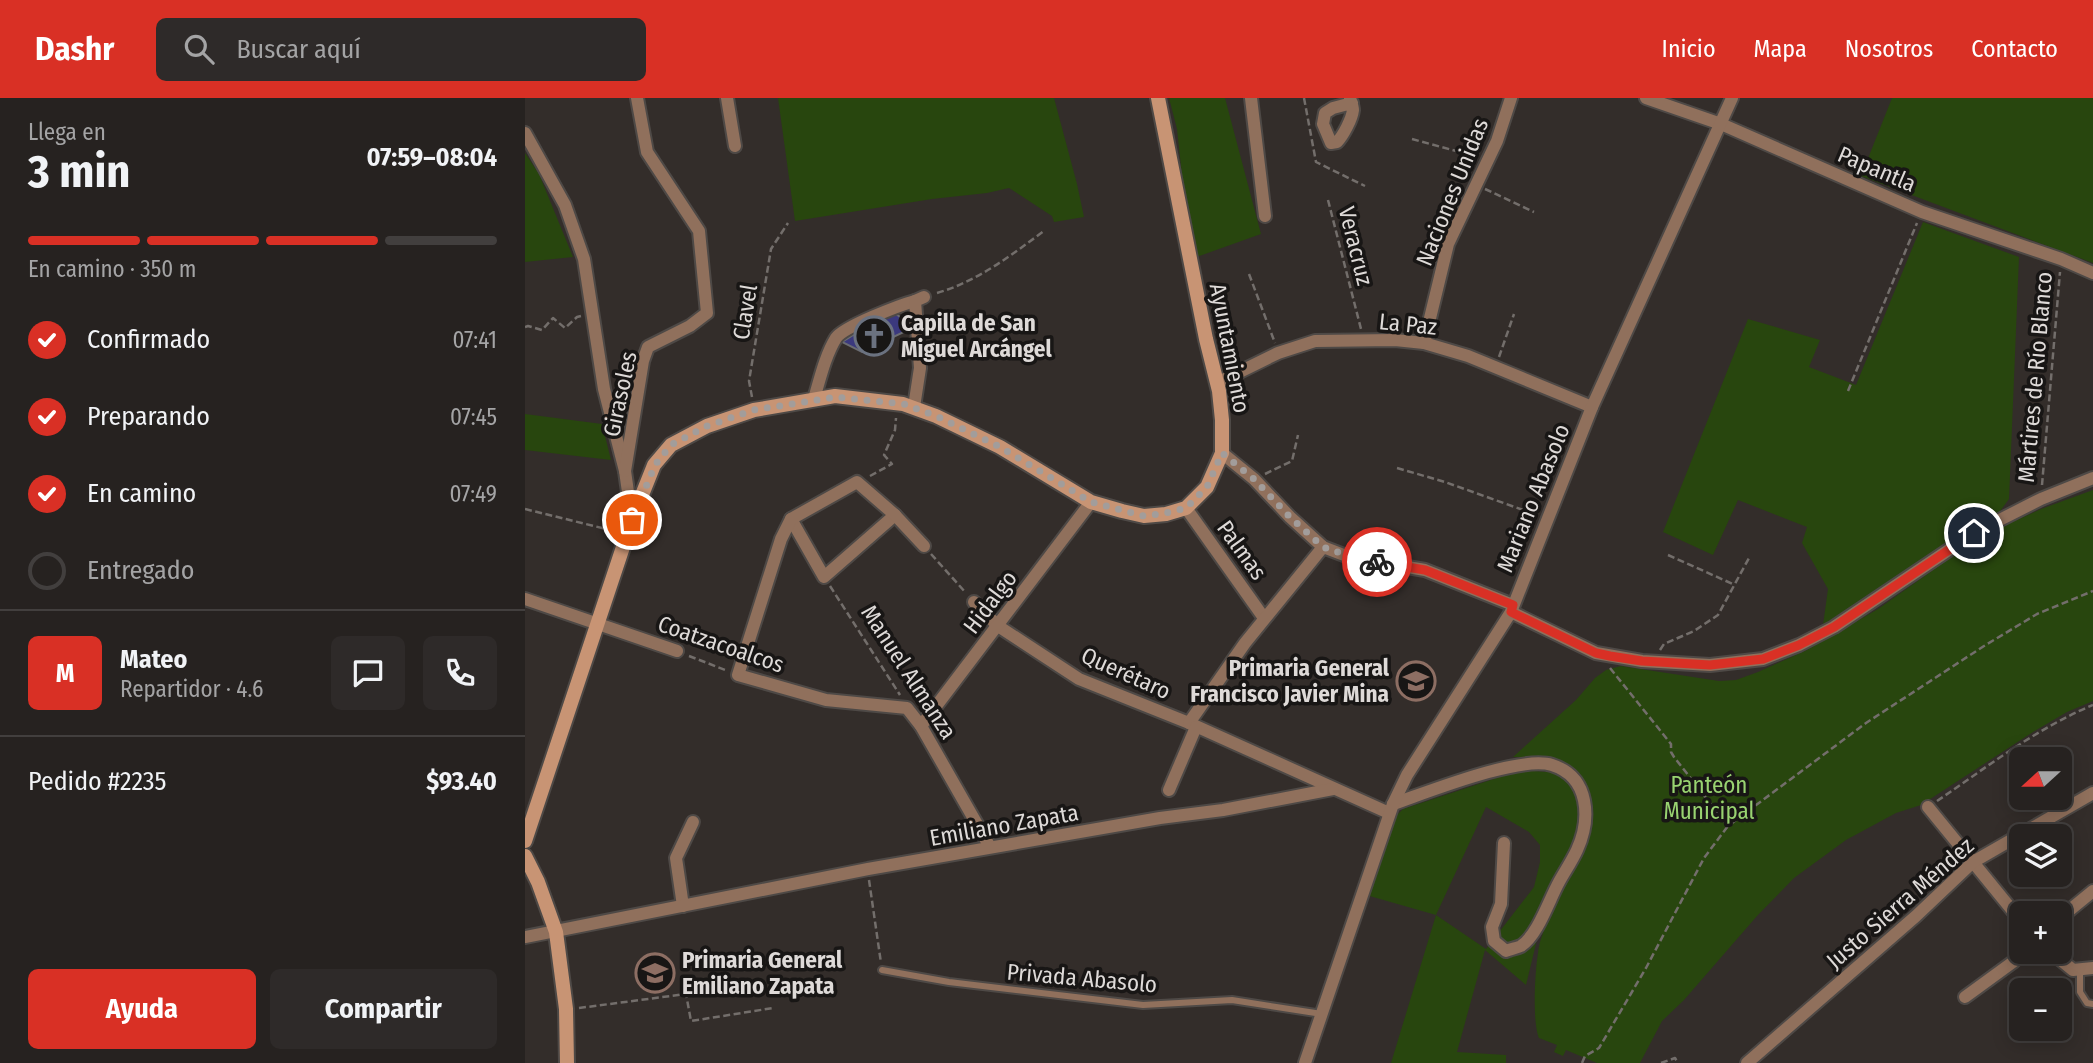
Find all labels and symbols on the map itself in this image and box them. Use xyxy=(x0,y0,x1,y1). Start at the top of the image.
street label: Naciones Unidas xyxy=(1410,114,1494,270)
street label: Papantla xyxy=(1834,140,1920,198)
street label: Veracruz xyxy=(1333,204,1379,288)
street label: Mártires de Río Blanco xyxy=(2012,271,2058,483)
street label: Ayuntamiento xyxy=(1204,281,1256,415)
street label: Clavel xyxy=(727,282,763,342)
street label: La Paz xyxy=(1378,307,1438,341)
place label: Capilla de San Miguel Arcángel xyxy=(901,309,1053,363)
church icon: Capilla de San Miguel Arcángel xyxy=(853,315,895,357)
street label: Girasoles xyxy=(597,349,643,439)
street label: Mariano Abasolo xyxy=(1491,420,1575,576)
pin xyxy=(602,490,662,550)
pin xyxy=(1944,503,2004,563)
street label: Palmas xyxy=(1211,515,1273,585)
courier xyxy=(1342,527,1412,597)
street label: Hidalgo xyxy=(957,565,1023,639)
street label: Manuel Almanza xyxy=(855,600,963,744)
street label: Coatzacoalcos xyxy=(654,609,788,679)
street label: Querétaro xyxy=(1077,641,1175,705)
place label: Primaria General Francisco Javier Mina xyxy=(1190,654,1390,708)
school or university icon: Primaria General Francisco Javier Mina xyxy=(1395,660,1437,702)
north arrow xyxy=(2009,747,2072,810)
park label: Panteón Municipal xyxy=(1663,771,1755,825)
street label: Emiliano Zapata xyxy=(927,798,1081,852)
street label: Justo Sierra Méndez xyxy=(1821,831,1979,975)
place label: Primaria General Emiliano Zapata xyxy=(682,946,843,1000)
school or university icon: Primaria General Emiliano Zapata xyxy=(634,952,676,994)
street label: Privada Abasolo xyxy=(1006,957,1158,999)

